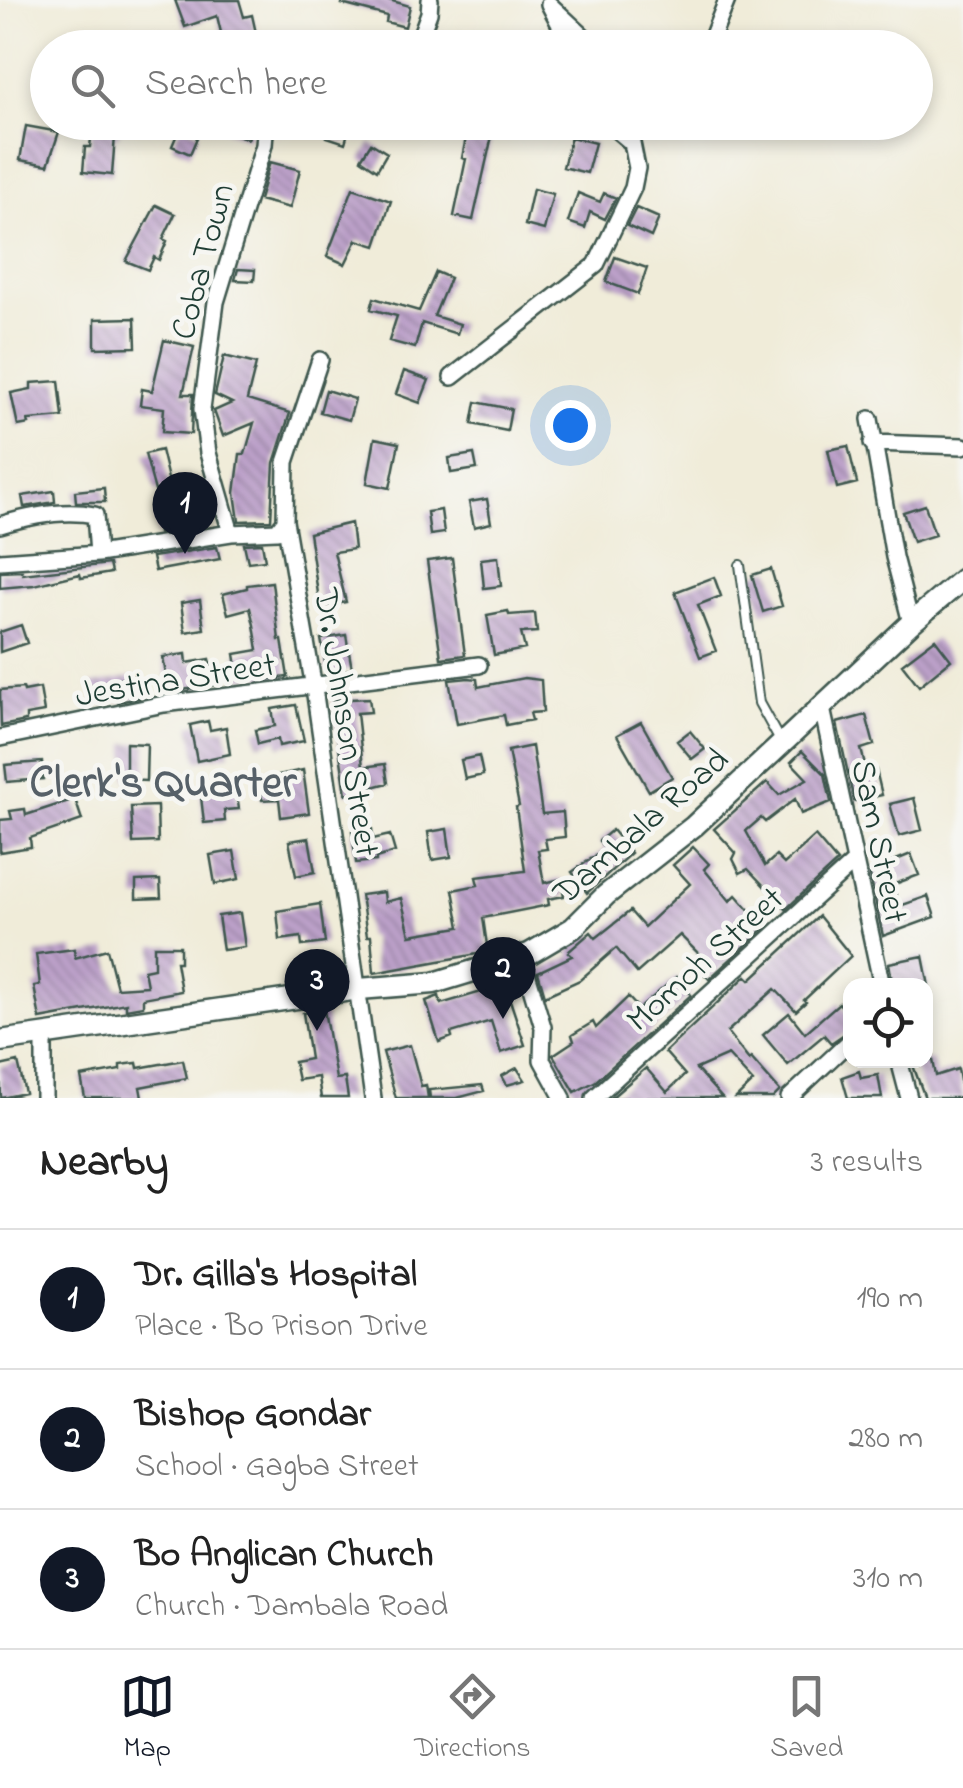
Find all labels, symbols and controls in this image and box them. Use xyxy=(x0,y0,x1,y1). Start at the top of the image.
search box xyxy=(30,30,933,140)
text: Search here xyxy=(145,57,327,113)
icon: search xyxy=(65,58,120,113)
street label: Coba Town xyxy=(159,178,250,346)
your location xyxy=(545,400,596,451)
pin: 1 xyxy=(152,472,218,554)
street label: Dr. Johnson Street xyxy=(298,584,391,860)
street label: Jestina Street xyxy=(72,640,279,722)
street label: Dambala Road xyxy=(542,737,742,919)
district label: Clerk's Quarter xyxy=(30,752,298,818)
street label: Sam Street xyxy=(835,755,920,928)
street label: Momoh Street xyxy=(616,875,797,1046)
pin: 2 xyxy=(470,936,536,1019)
pin: 3 xyxy=(284,948,350,1031)
map controls xyxy=(843,978,933,1068)
button: locate xyxy=(843,978,933,1068)
text: Nearby xyxy=(40,1133,168,1194)
text: 3 results xyxy=(811,1140,923,1187)
text: Dr. Gilla's Hospital xyxy=(135,1248,417,1304)
text: 1 xyxy=(67,1276,78,1323)
text: 190 m xyxy=(857,1276,923,1323)
text: Place · Bo Prison Drive xyxy=(135,1304,428,1351)
text: Bishop Gondar xyxy=(135,1388,371,1444)
text: 2 xyxy=(65,1416,80,1463)
text: 280 m xyxy=(848,1416,923,1463)
text: School · Gagba Street xyxy=(135,1444,419,1491)
text: Bo Anglican Church xyxy=(135,1528,434,1584)
text: 3 xyxy=(66,1556,79,1603)
text: 310 m xyxy=(853,1556,923,1603)
text: Church · Dambala Road xyxy=(135,1584,448,1631)
tab: Map xyxy=(120,1669,175,1770)
tab: Directions xyxy=(414,1669,531,1770)
tab: Saved xyxy=(770,1669,843,1770)

